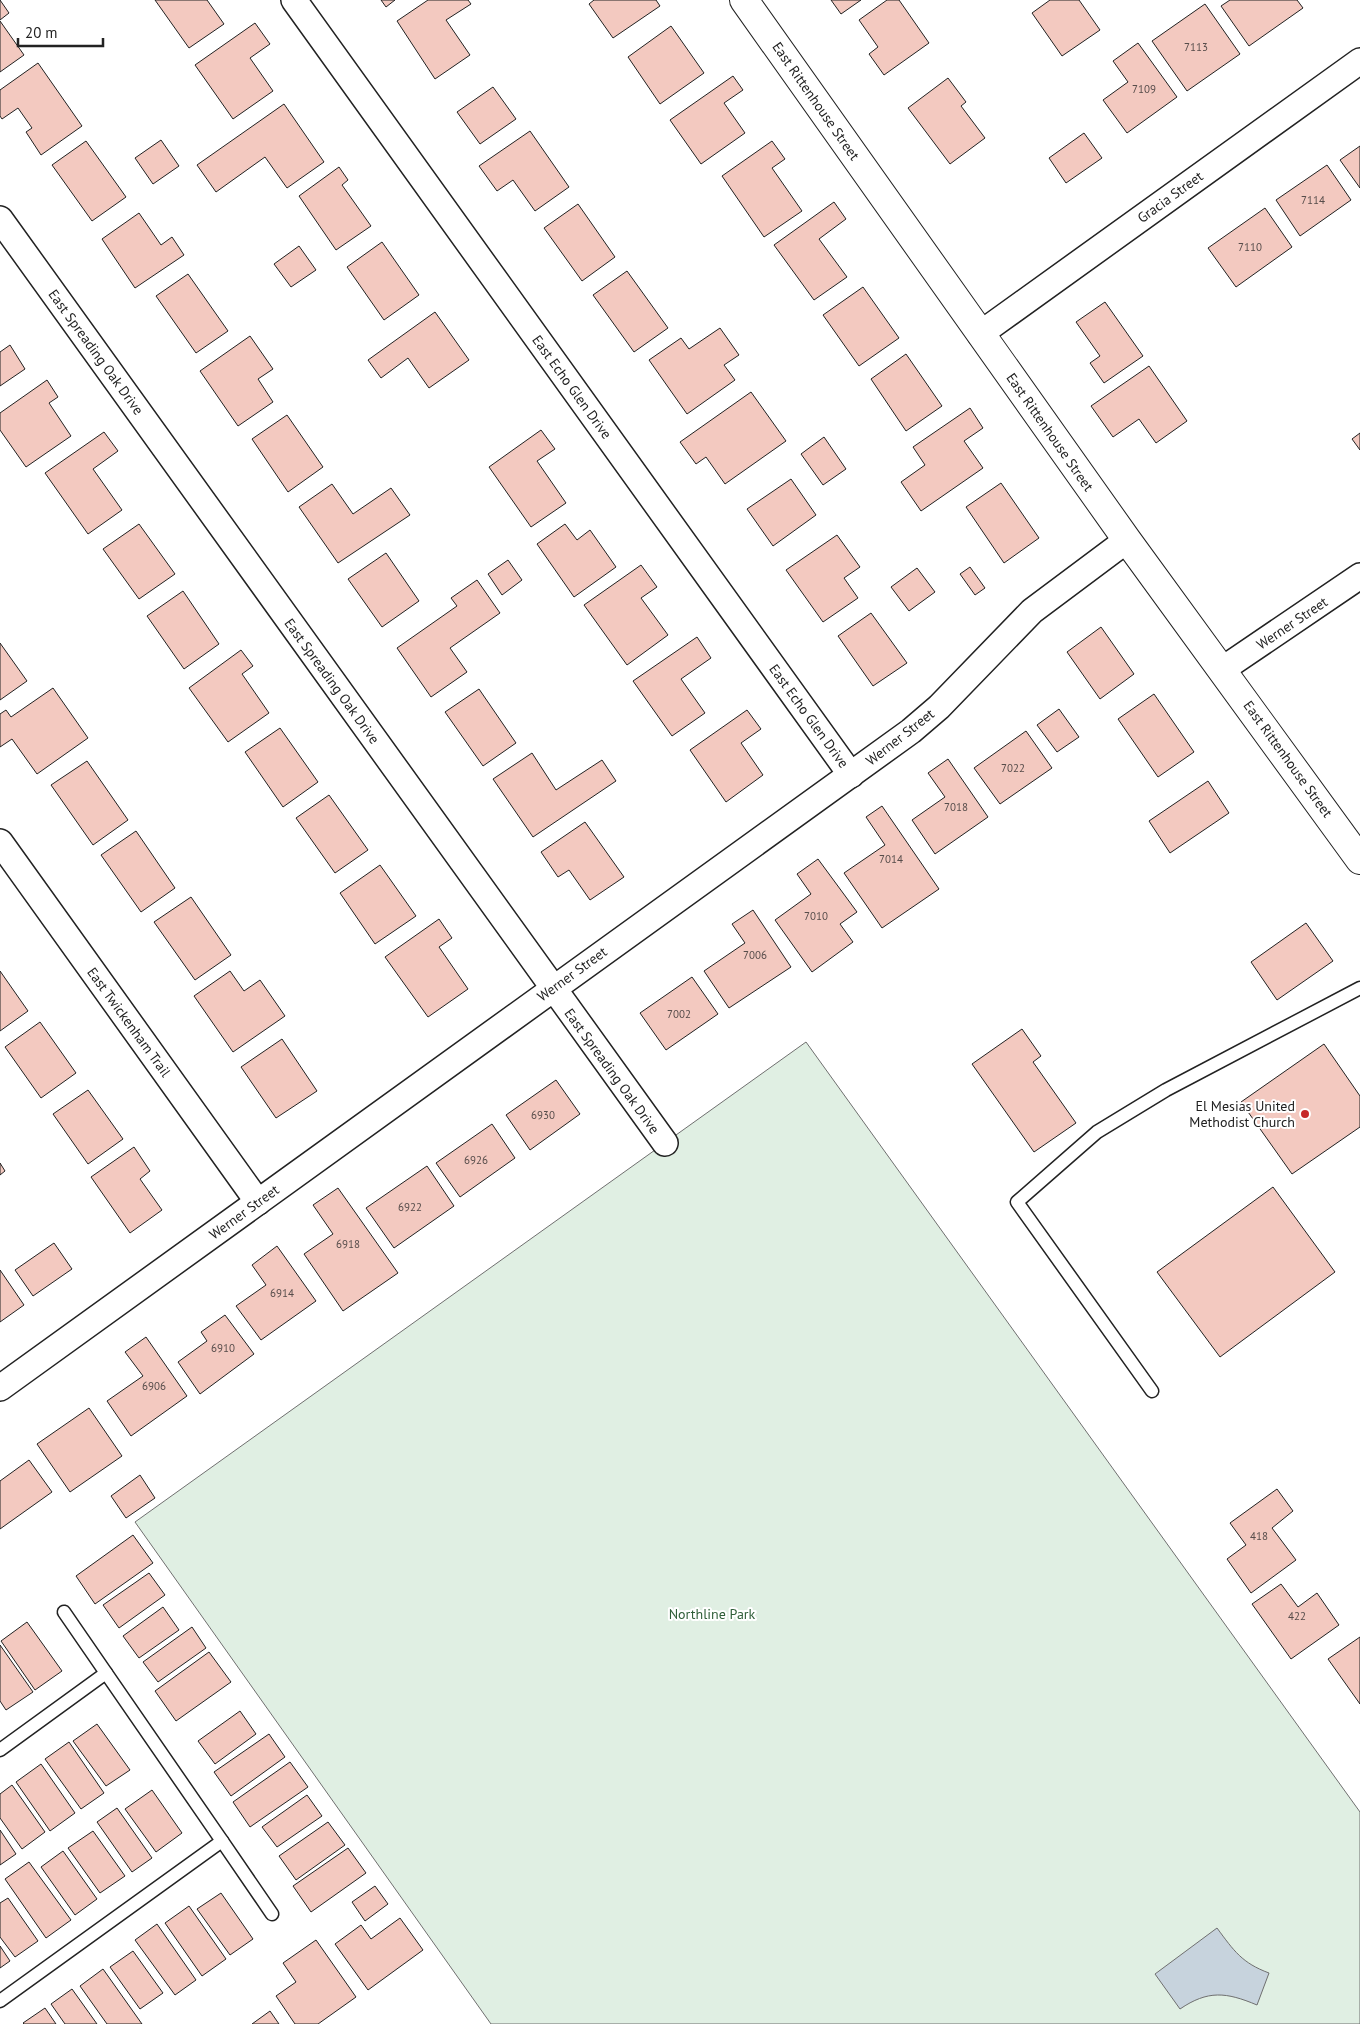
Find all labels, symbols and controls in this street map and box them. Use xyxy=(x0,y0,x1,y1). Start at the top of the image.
scale bar xyxy=(18,15,102,47)
text: 20 m xyxy=(25,23,58,42)
street label: East Rittenhouse Street xyxy=(768,38,864,164)
house number: 7113 xyxy=(1184,40,1208,54)
house number: 7109 xyxy=(1132,82,1156,96)
street label: Gracia Street xyxy=(1134,167,1207,227)
house number: 7114 xyxy=(1301,193,1325,207)
house number: 7110 xyxy=(1238,240,1262,254)
street label: East Spreading Oak Drive xyxy=(44,286,148,418)
street label: East Echo Glen Drive xyxy=(528,332,616,442)
street label: East Rittenhouse Street xyxy=(1002,369,1098,495)
street label: Werner Street xyxy=(1253,592,1331,653)
street label: East Spreading Oak Drive xyxy=(280,615,384,747)
street label: East Echo Glen Drive xyxy=(765,661,853,771)
street label: East Rittenhouse Street xyxy=(1240,697,1337,821)
street label: Werner Street xyxy=(862,705,938,769)
house number: 7022 xyxy=(1001,761,1025,775)
house number: 7018 xyxy=(944,800,968,814)
house number: 7014 xyxy=(879,852,903,866)
house number: 7010 xyxy=(804,909,828,923)
street label: Werner Street xyxy=(534,943,611,1005)
house number: 7006 xyxy=(743,948,767,962)
street label: East Twickenham Trail xyxy=(83,964,175,1080)
street label: East Spreading Oak Drive xyxy=(560,1005,664,1137)
house number: 7002 xyxy=(667,1007,691,1021)
place label: El Mesias United Methodist Church xyxy=(1189,1097,1295,1131)
house number: 6930 xyxy=(531,1108,555,1122)
marker: El Mesias United Methodist Church xyxy=(1299,1108,1311,1120)
house number: 6926 xyxy=(464,1153,488,1167)
street label: Werner Street xyxy=(206,1181,283,1243)
house number: 6922 xyxy=(398,1200,422,1214)
house number: 6918 xyxy=(336,1237,360,1251)
house number: 6914 xyxy=(270,1286,294,1300)
house number: 6910 xyxy=(211,1341,235,1355)
house number: 6906 xyxy=(142,1379,166,1393)
house number: 418 xyxy=(1250,1529,1268,1543)
park label: Northline Park xyxy=(669,1605,756,1623)
house number: 422 xyxy=(1288,1609,1306,1623)

